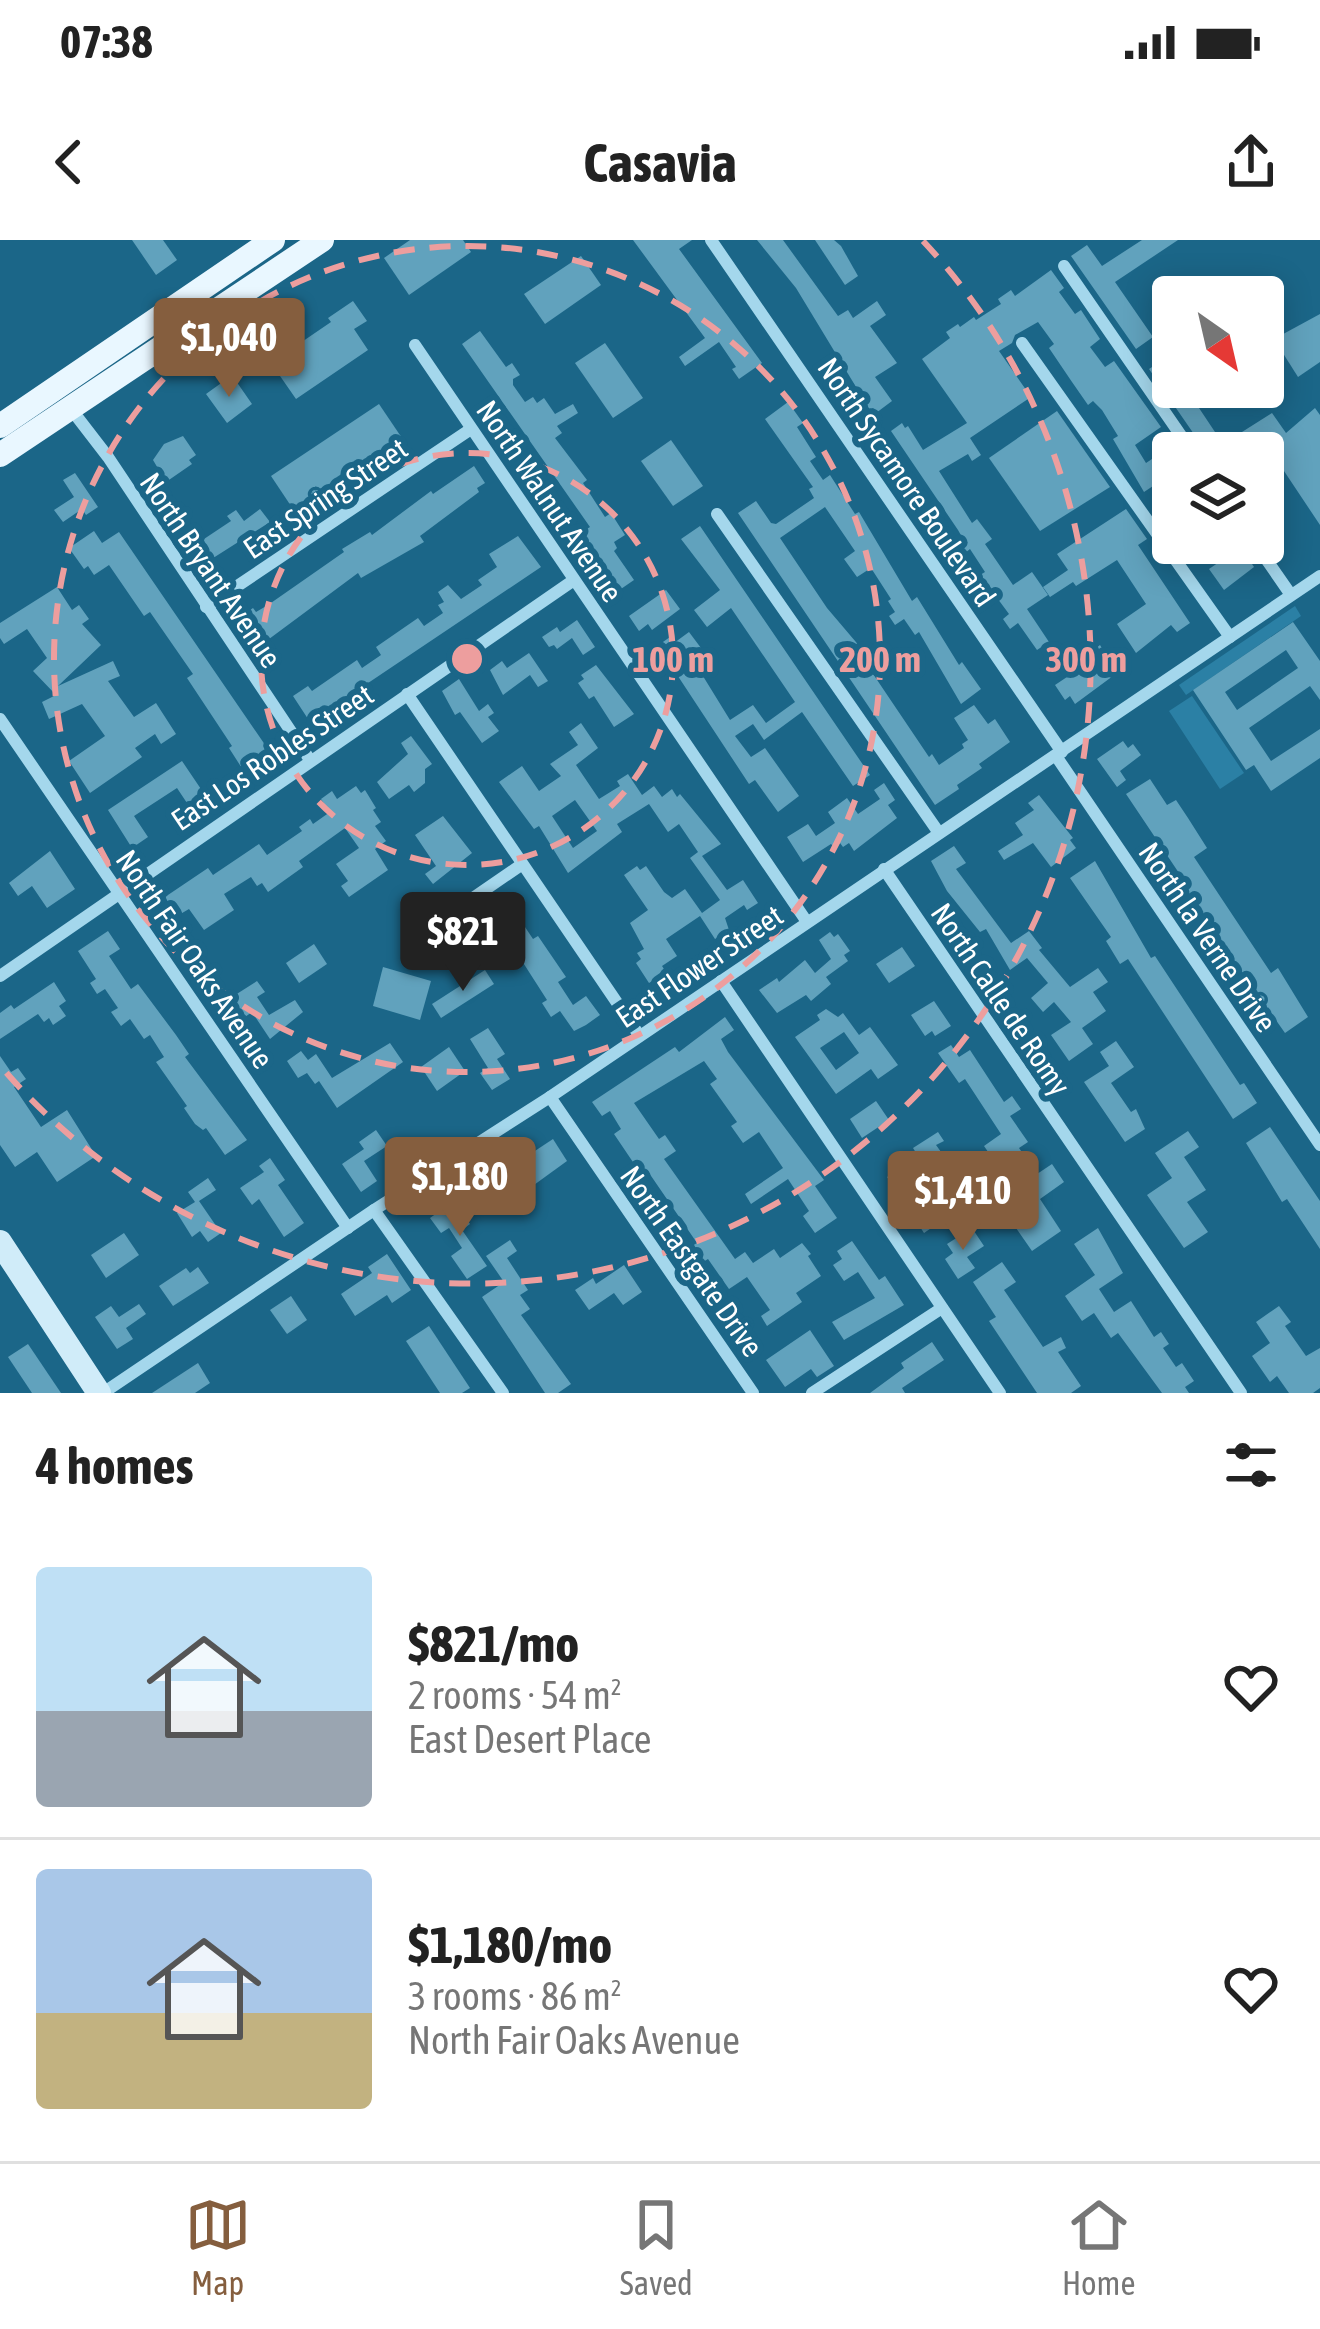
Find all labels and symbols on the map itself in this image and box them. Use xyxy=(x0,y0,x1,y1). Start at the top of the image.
north arrow xyxy=(1152,276,1284,408)
pin: $1,040 xyxy=(131,298,327,400)
street label: North Sycamore Boulevard xyxy=(811,351,1003,613)
street label: North Walnut Avenue xyxy=(470,394,630,608)
street label: East Spring Street xyxy=(237,431,413,565)
street label: North Bryant Avenue xyxy=(133,466,289,674)
centre of rings xyxy=(446,638,488,680)
text: 100 m xyxy=(632,638,714,680)
text: 200 m xyxy=(839,638,921,680)
text: 300 m xyxy=(1045,638,1127,680)
street label: East Los Robles Street xyxy=(165,677,379,837)
street label: North la Verne Drive xyxy=(1132,836,1284,1038)
street label: North Fair Oaks Avenue xyxy=(110,844,280,1074)
pin: $821 xyxy=(392,892,534,994)
street label: North Calle de Romy xyxy=(924,897,1078,1101)
street label: East Flower Street xyxy=(609,898,789,1034)
pin: $1,180 xyxy=(362,1137,558,1239)
pin: $1,410 xyxy=(865,1151,1061,1253)
street label: North Eastgate Drive xyxy=(614,1159,770,1363)

